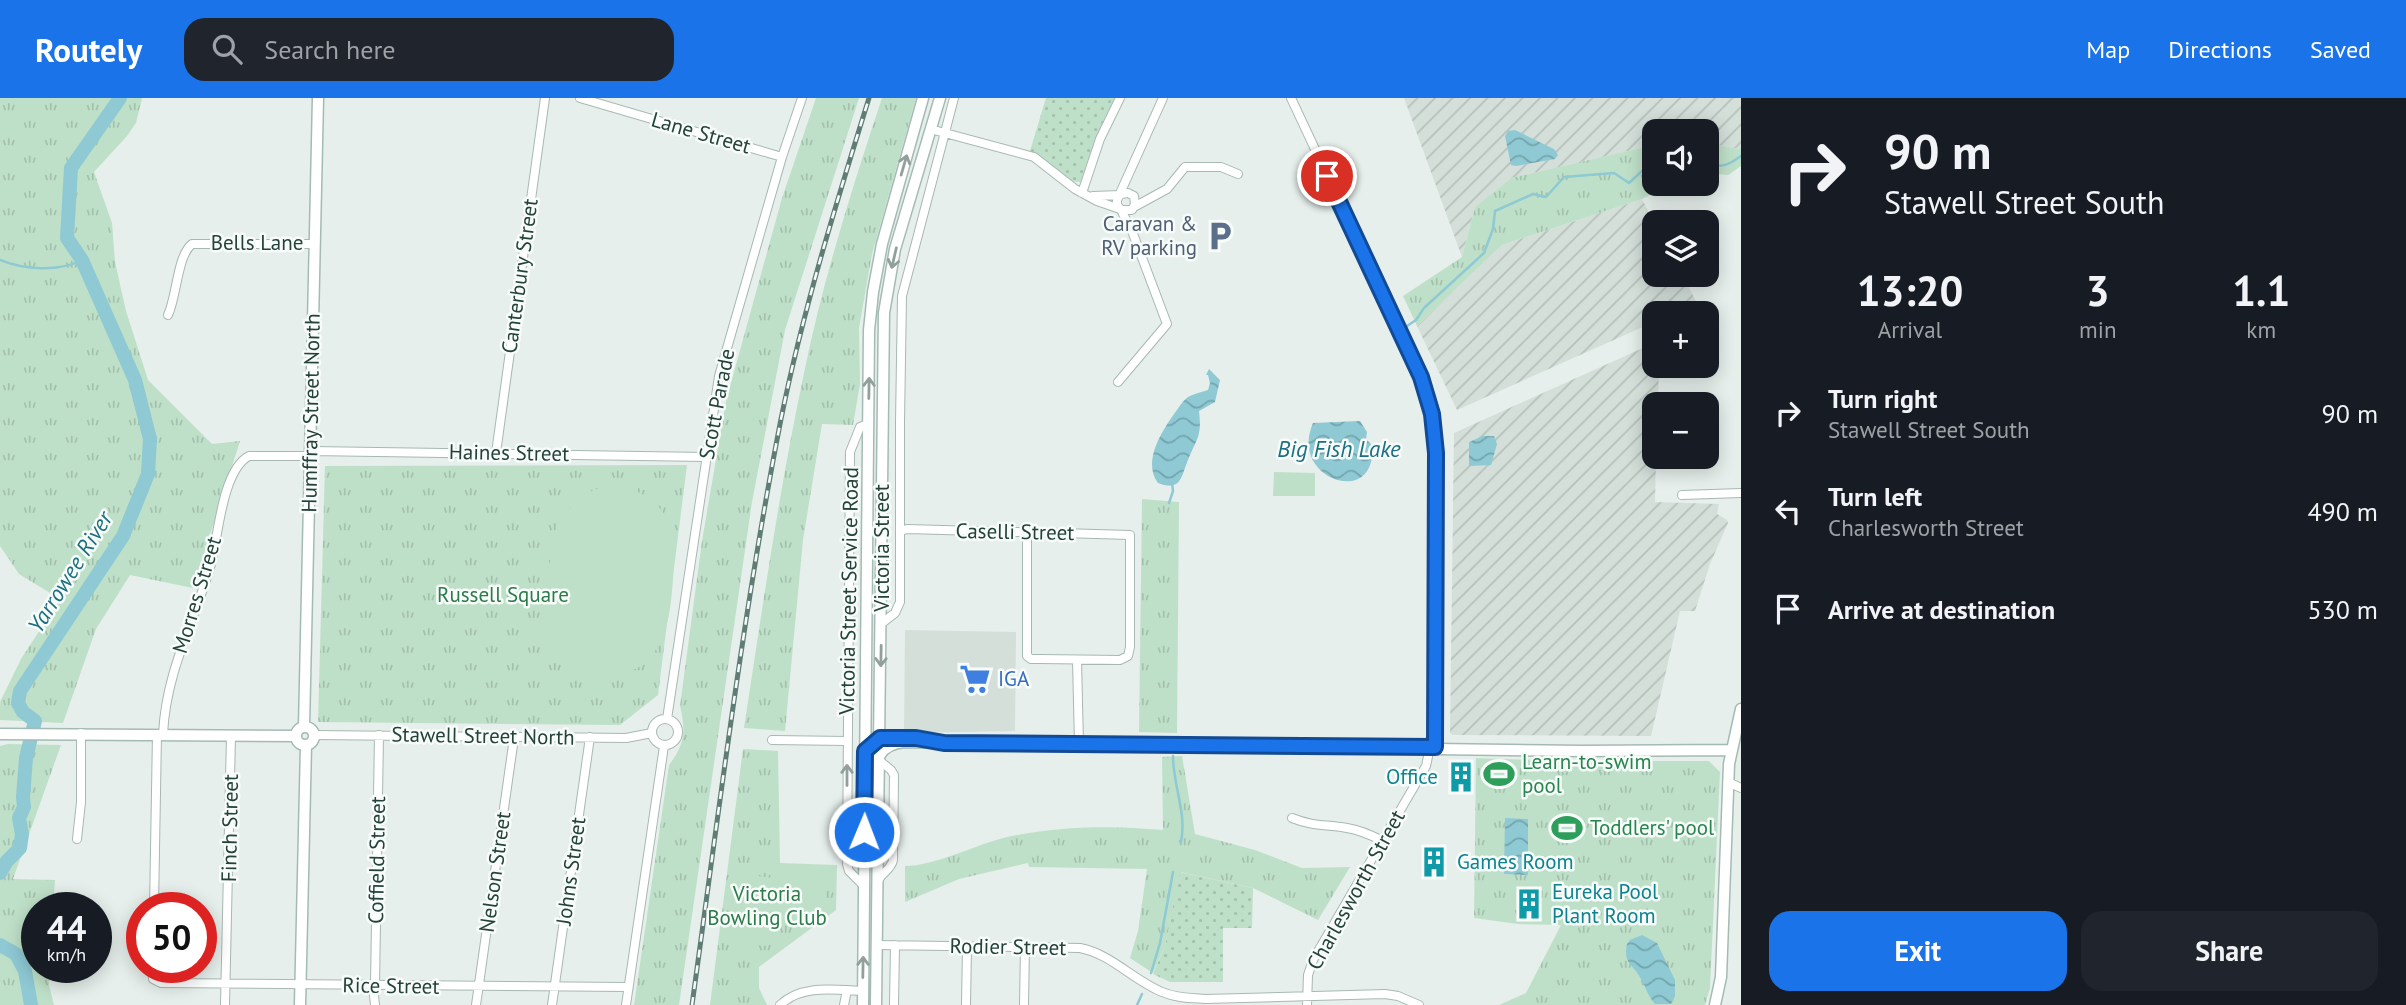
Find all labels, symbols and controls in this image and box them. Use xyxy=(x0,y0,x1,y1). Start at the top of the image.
search box xyxy=(184,18,674,81)
text: Routely xyxy=(35,28,142,71)
icon: search xyxy=(208,30,246,68)
text: Search here xyxy=(264,33,395,66)
text: Map xyxy=(2086,34,2130,65)
text: Directions xyxy=(2168,34,2272,65)
text: Saved xyxy=(2310,34,2371,65)
street label: Lane Street xyxy=(648,105,754,160)
map controls xyxy=(1642,119,1719,469)
button: sound xyxy=(1642,119,1719,196)
text: 90 m xyxy=(1884,119,1991,183)
icon: right xyxy=(1769,126,1860,217)
pin xyxy=(1297,146,1357,206)
one-way arrow xyxy=(899,154,912,176)
icon: arrive xyxy=(1308,157,1346,195)
text: Stawell Street South xyxy=(1884,181,2164,223)
street label: Canterbury Street xyxy=(495,197,544,355)
place label: Caravan & RV parking xyxy=(1101,210,1197,261)
button: layers xyxy=(1642,210,1719,287)
parking icon: Caravan & RV parking xyxy=(1203,219,1237,253)
street label: Bells Lane xyxy=(211,229,303,256)
one-way arrow xyxy=(886,246,900,269)
text: 13:20 xyxy=(1857,263,1963,318)
text: 3 xyxy=(2086,263,2110,318)
text: 1.1 xyxy=(2232,263,2290,318)
button: + xyxy=(1642,301,1719,378)
street label: Humffray Street North xyxy=(295,313,326,513)
text: Arrival xyxy=(1878,315,1942,344)
text: min xyxy=(2079,315,2116,344)
text: km xyxy=(2246,315,2276,344)
street label: Scott Parade xyxy=(693,346,740,462)
one-way arrow xyxy=(862,377,875,400)
text: Turn right xyxy=(1828,382,1937,415)
button: − xyxy=(1642,392,1719,469)
icon: right xyxy=(1769,394,1807,432)
text: 90 m xyxy=(2322,397,2378,430)
text: Stawell Street South xyxy=(1828,415,2030,444)
water label: Big Fish Lake xyxy=(1277,434,1401,463)
street label: Haines Street xyxy=(449,438,569,467)
street label: Victoria Street Service Road xyxy=(833,467,864,716)
text: Turn left xyxy=(1828,480,1922,513)
street label: Victoria Street xyxy=(868,484,895,613)
icon: left xyxy=(1769,492,1807,530)
text: 490 m xyxy=(2307,495,2378,528)
water label: Yarrowee River xyxy=(21,504,119,638)
text: Charlesworth Street xyxy=(1828,513,2024,542)
street label: Caselli Street xyxy=(955,517,1075,546)
street label: Morres Street xyxy=(166,533,227,657)
park label: Russell Square xyxy=(437,581,569,608)
icon: arrive xyxy=(1769,590,1807,628)
text: Arrive at destination xyxy=(1828,593,2055,626)
text: 530 m xyxy=(2307,593,2378,626)
one-way arrow xyxy=(874,644,888,667)
supermarket icon: IGA xyxy=(958,662,992,696)
place label: IGA xyxy=(998,665,1030,692)
street label: Stawell Street North xyxy=(391,720,575,751)
place label: Learn-to-swim pool xyxy=(1522,748,1652,799)
sports icon: Learn-to-swim pool xyxy=(1482,757,1516,791)
building icon: Office xyxy=(1444,760,1478,794)
place label: Office xyxy=(1386,763,1438,790)
one-way arrow xyxy=(840,764,854,787)
street label: Finch Street xyxy=(215,774,244,882)
position arrow xyxy=(827,795,901,869)
street label: Coffield Street xyxy=(362,796,391,924)
street label: Charlesworth Street xyxy=(1300,805,1411,974)
street label: Nelson Street xyxy=(473,810,516,934)
sports icon: Toddlers' pool xyxy=(1550,811,1584,845)
place label: Toddlers' pool xyxy=(1590,814,1714,841)
street label: Johns Street xyxy=(549,815,591,927)
building icon: Games Room xyxy=(1417,845,1451,879)
place label: Games Room xyxy=(1457,848,1574,875)
place label: Eureka Pool Plant Room xyxy=(1552,878,1658,929)
park label: Victoria Bowling Club xyxy=(707,880,827,931)
building icon: Eureka Pool Plant Room xyxy=(1512,887,1546,921)
speed limit sign: 50 xyxy=(126,892,217,983)
text: 44 xyxy=(47,905,86,951)
button: Exit xyxy=(1769,911,2067,991)
button: Share xyxy=(2081,911,2378,991)
street label: Rodier Street xyxy=(949,932,1067,961)
text: km/h xyxy=(47,943,86,966)
one-way arrow xyxy=(857,956,870,979)
street label: Rice Street xyxy=(342,971,440,1000)

